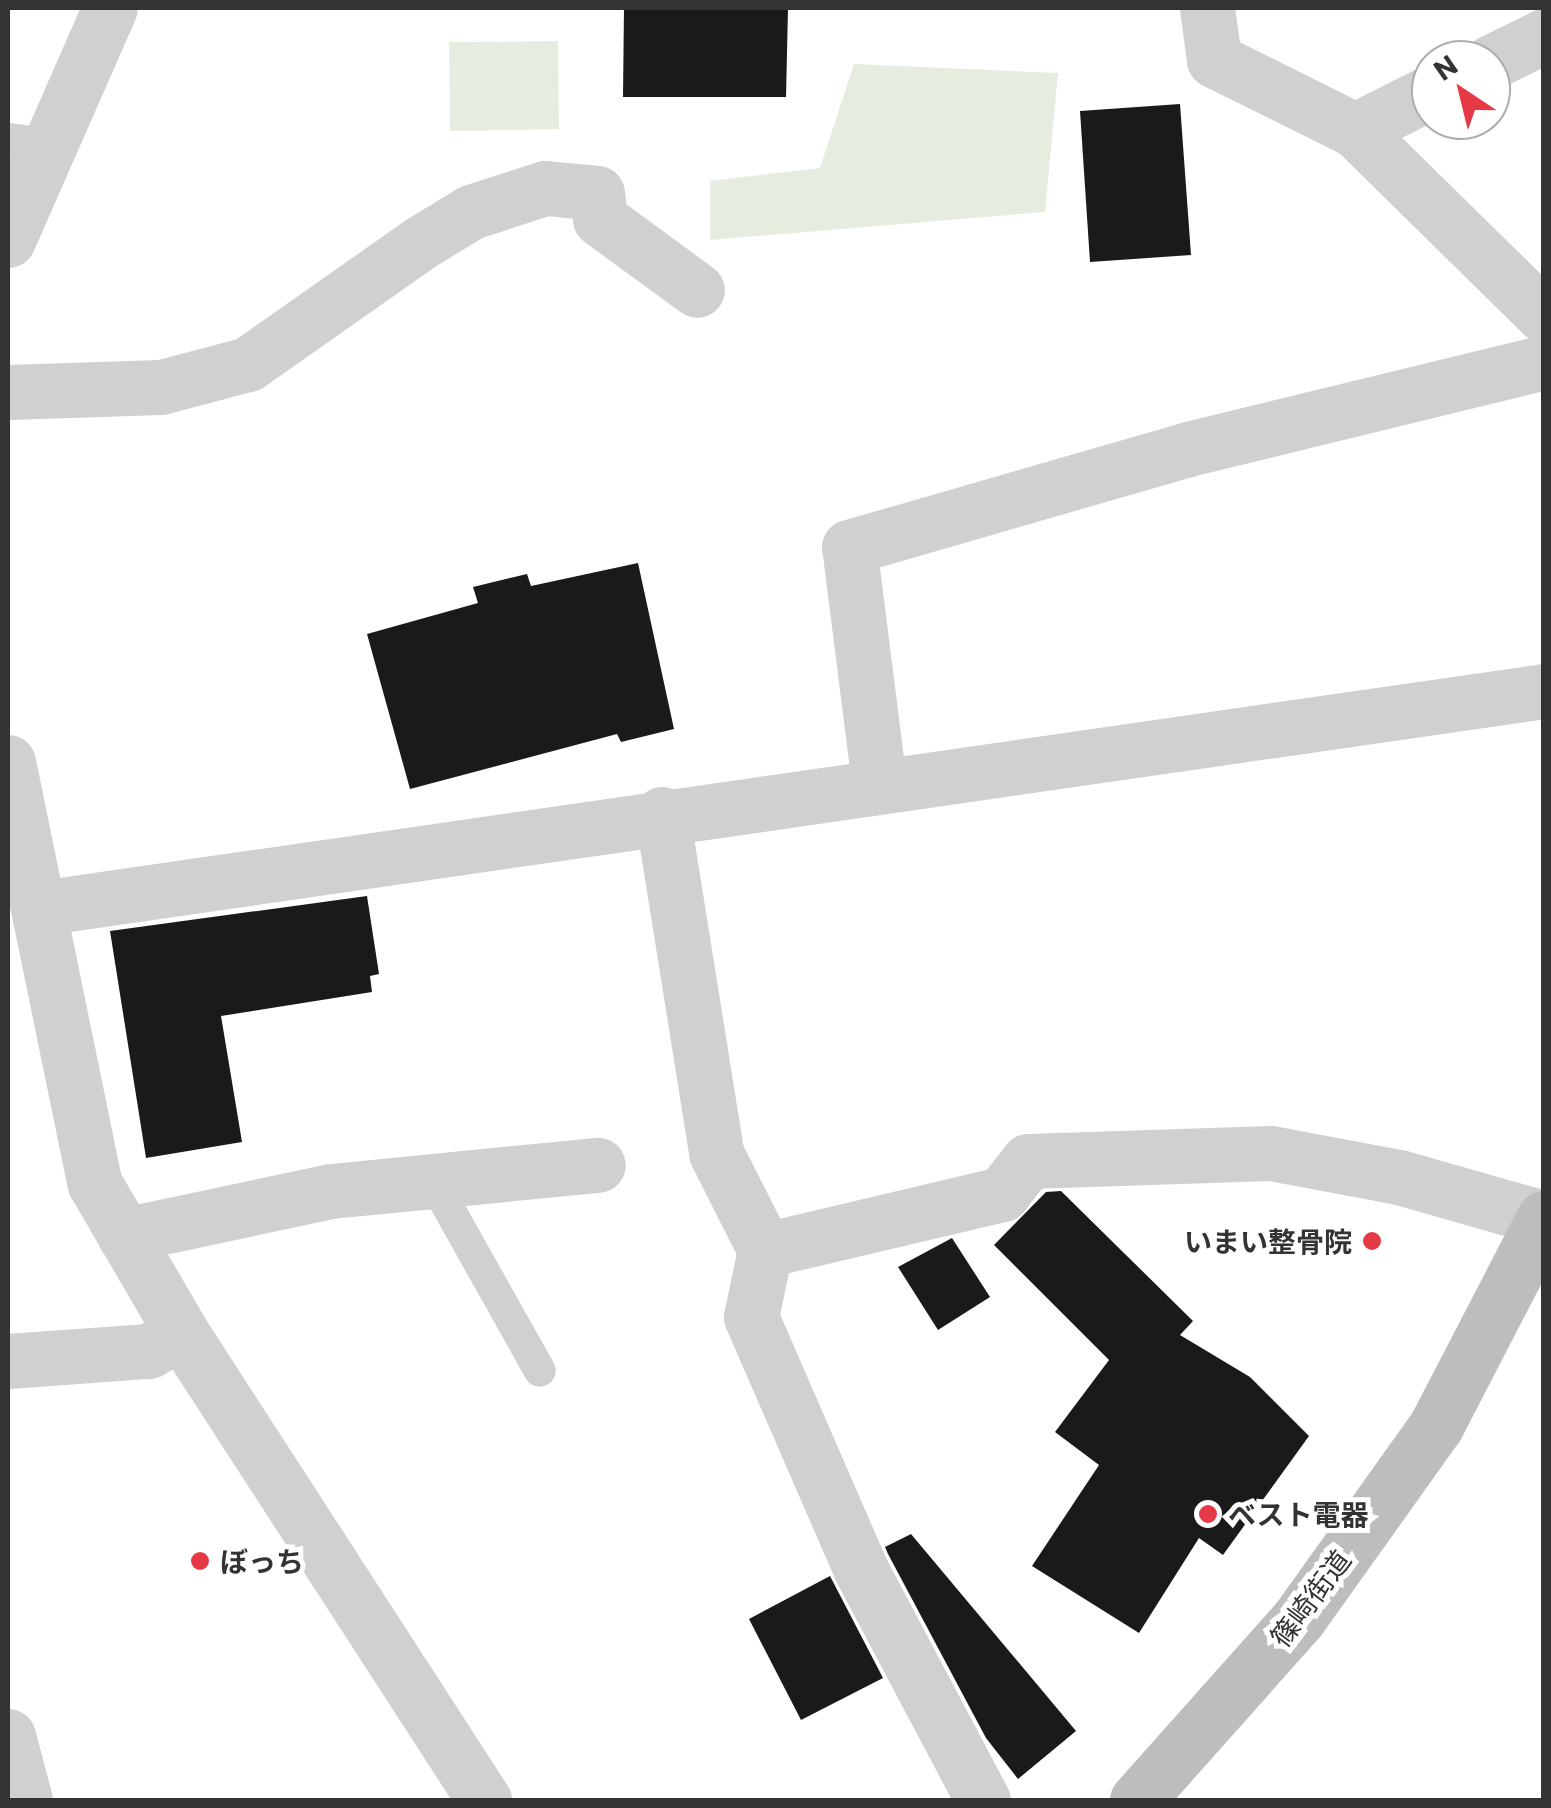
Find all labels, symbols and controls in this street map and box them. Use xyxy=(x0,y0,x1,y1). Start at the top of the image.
north arrow xyxy=(1411,40,1511,140)
text: N xyxy=(1427,47,1463,87)
place label: いまい整骨院 xyxy=(1184,1224,1352,1258)
marker: いまい整骨院 xyxy=(1361,1230,1383,1252)
place label: ベスト電器 xyxy=(1228,1497,1368,1531)
marker: ベスト電器 xyxy=(1197,1503,1219,1525)
street label: 篠崎街道 xyxy=(1263,1543,1357,1653)
place label: ぼっち xyxy=(220,1544,304,1578)
marker: ぼっち xyxy=(189,1550,211,1572)

